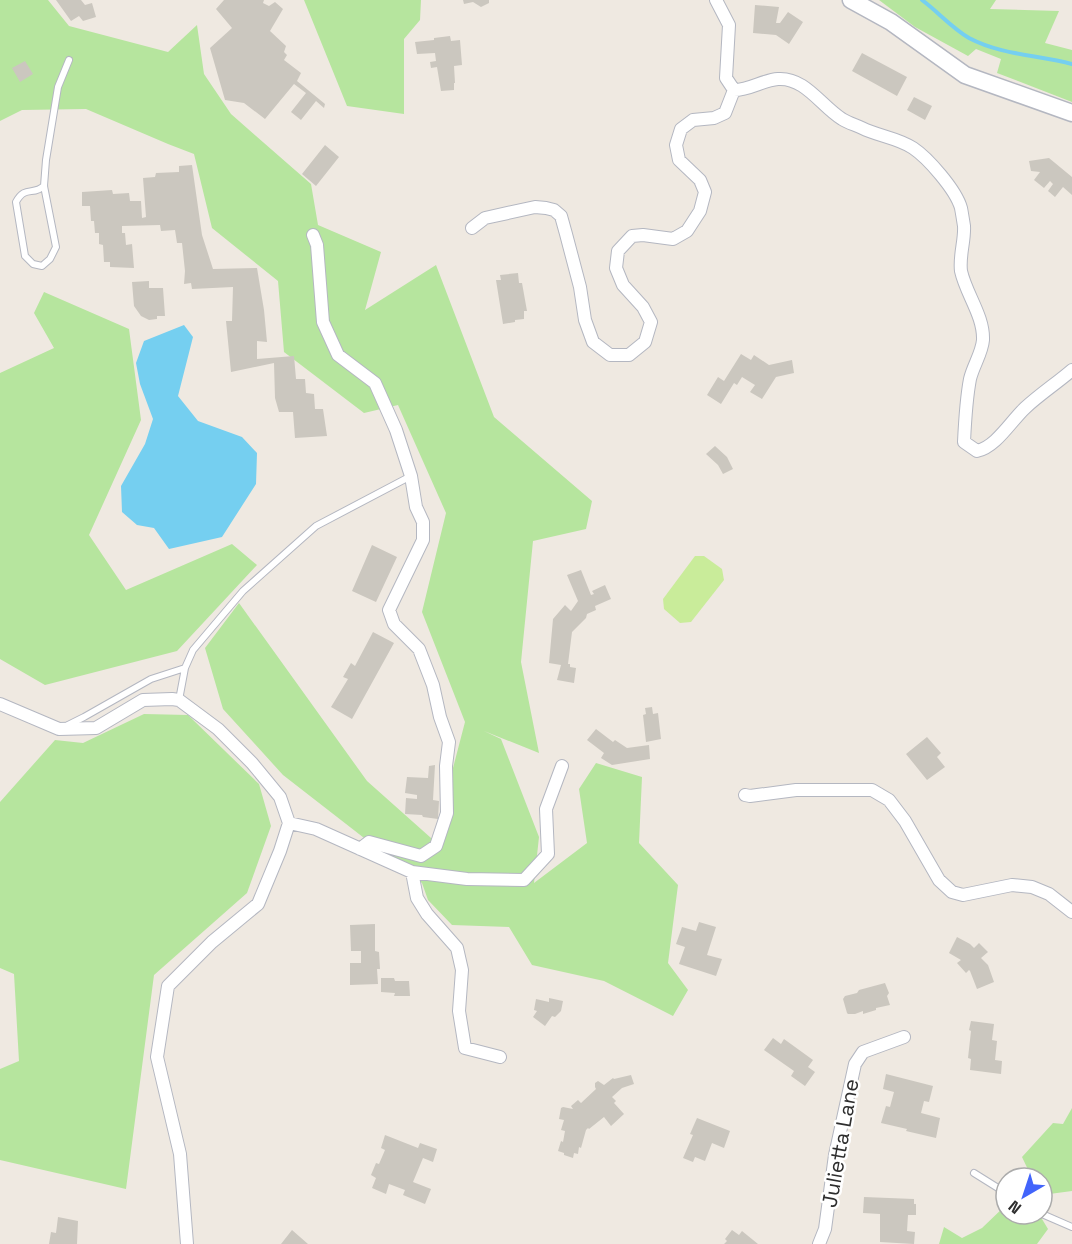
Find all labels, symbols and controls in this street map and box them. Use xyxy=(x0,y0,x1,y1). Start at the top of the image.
street label: Julietta Lane xyxy=(815,1077,865,1209)
north arrow xyxy=(994,1166,1054,1226)
text: N xyxy=(1004,1196,1026,1219)

